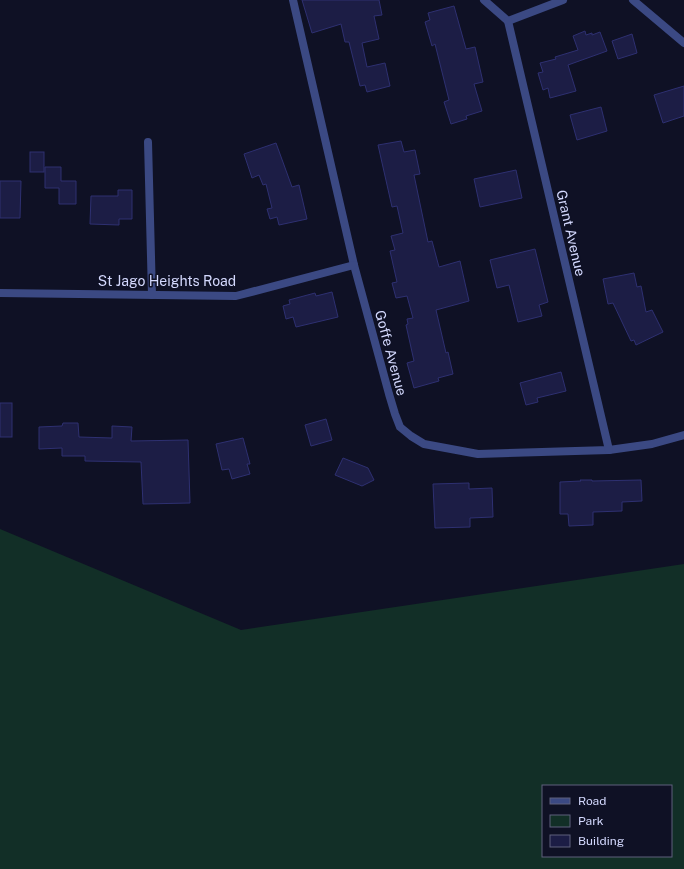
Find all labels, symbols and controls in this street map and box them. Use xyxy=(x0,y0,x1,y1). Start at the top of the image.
street label: Grant Avenue xyxy=(553,188,589,278)
street label: St Jago Heights Road xyxy=(98,273,236,289)
street label: Goffe Avenue xyxy=(372,308,410,398)
legend xyxy=(542,785,672,857)
text: Road xyxy=(578,794,606,808)
text: Park xyxy=(578,814,604,828)
text: Building xyxy=(578,834,624,848)

